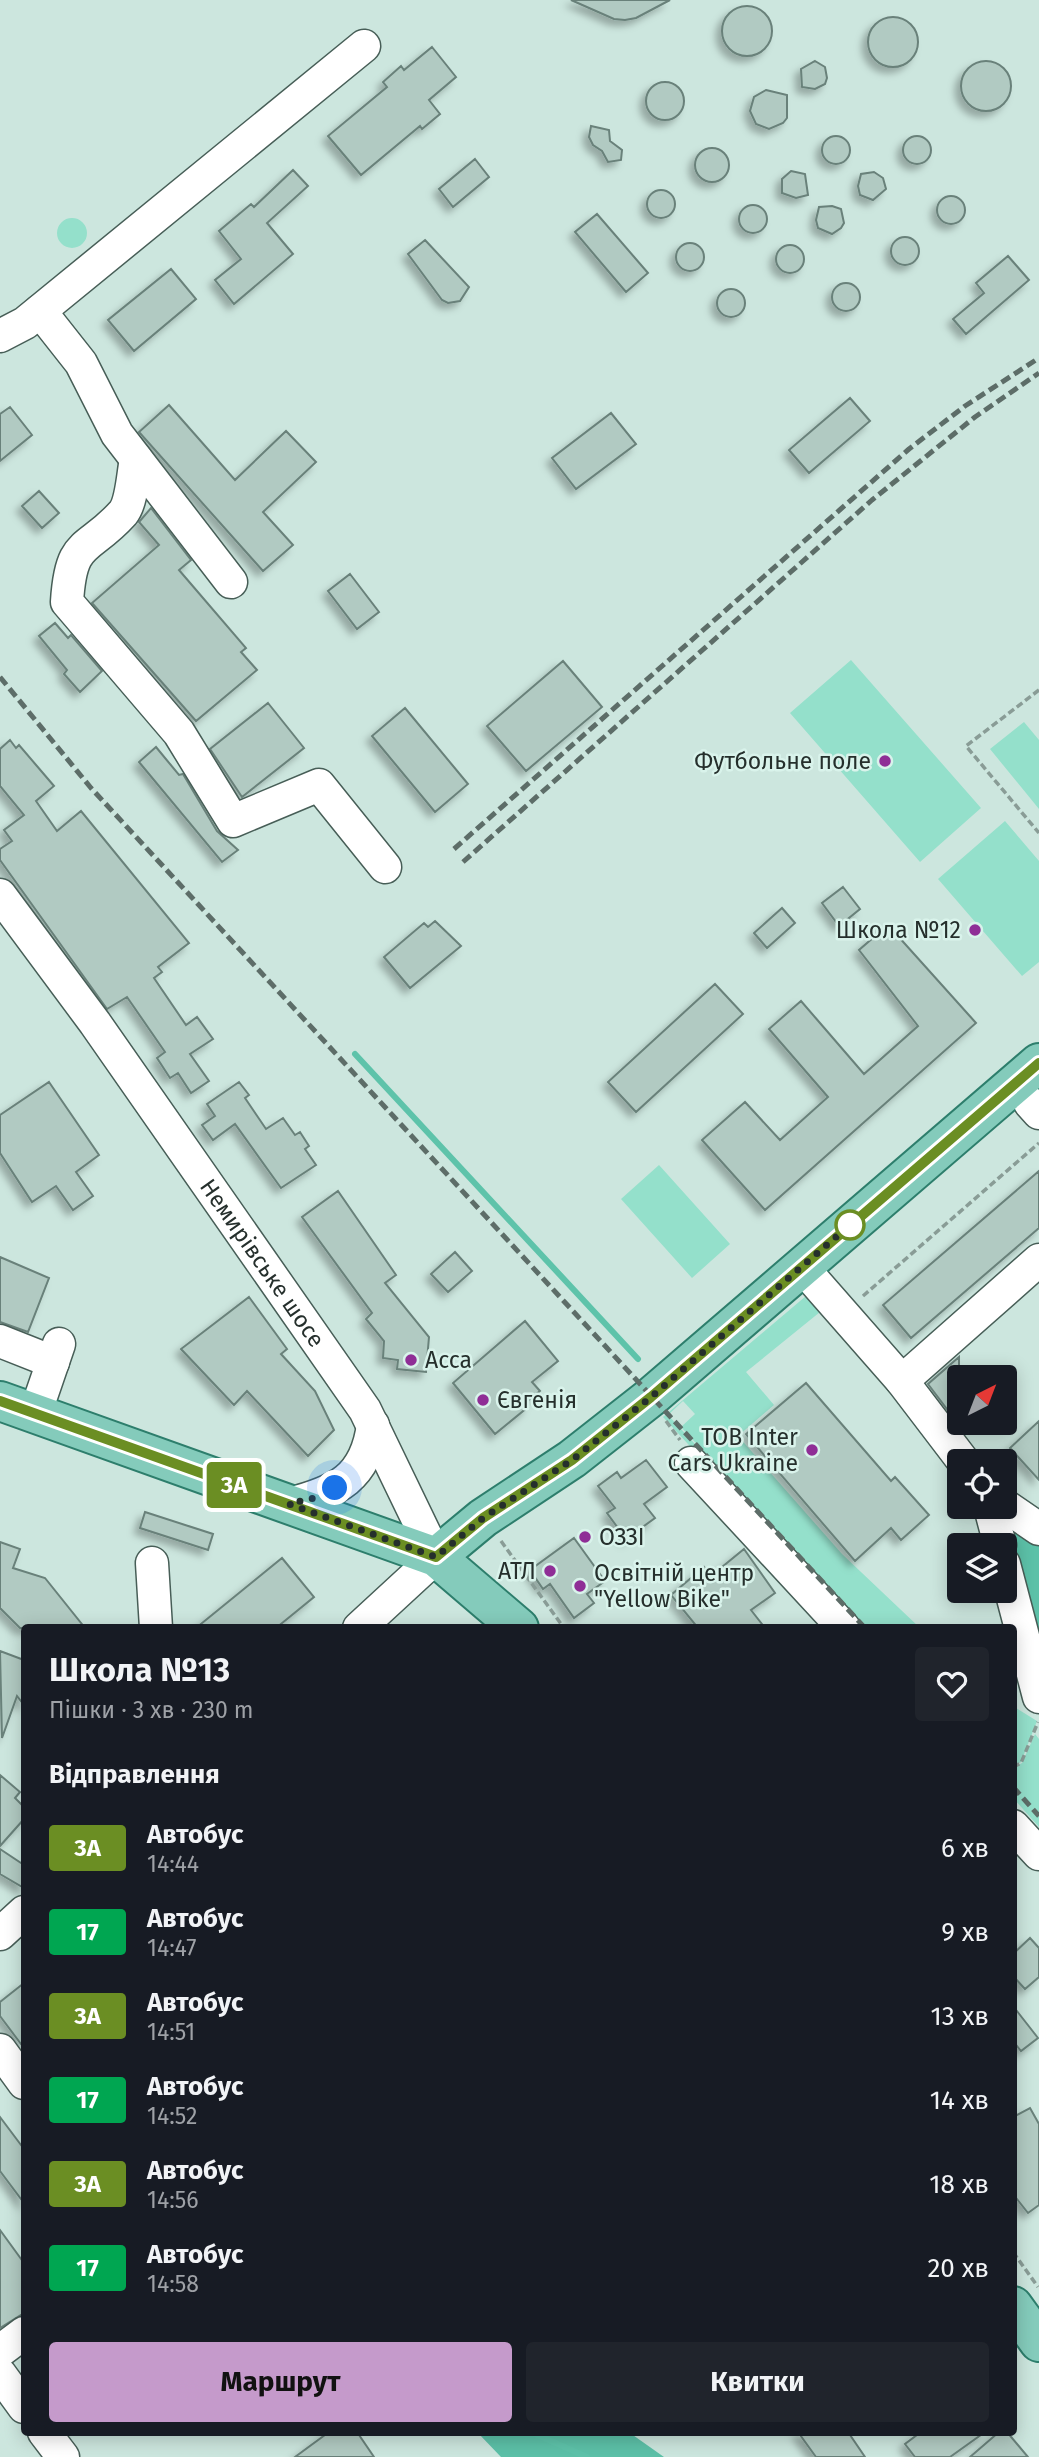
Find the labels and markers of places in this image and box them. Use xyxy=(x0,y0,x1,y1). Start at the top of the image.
place label: Футбольне поле xyxy=(694,747,871,775)
marker: Футбольне поле xyxy=(877,753,893,769)
place label: Школа №12 xyxy=(836,916,961,944)
marker: Школа №12 xyxy=(967,922,983,938)
unlabelled marker xyxy=(835,1210,865,1240)
place label: Асса xyxy=(425,1346,472,1374)
marker: Асса xyxy=(403,1352,419,1368)
place label: Євгенія xyxy=(497,1386,577,1414)
marker: Євгенія xyxy=(475,1392,491,1408)
place label: ТОВ Inter Cars Ukraine xyxy=(667,1423,798,1477)
marker: ТОВ Inter Cars Ukraine xyxy=(804,1442,820,1458)
place label: ОЗЗІ xyxy=(599,1523,645,1551)
marker: ОЗЗІ xyxy=(577,1529,593,1545)
place label: АТЛ xyxy=(498,1557,536,1585)
place label: Освітній центр "Yellow Bike" xyxy=(594,1559,754,1613)
marker: АТЛ xyxy=(542,1563,558,1579)
marker: Освітній центр "Yellow Bike" xyxy=(572,1578,588,1594)

